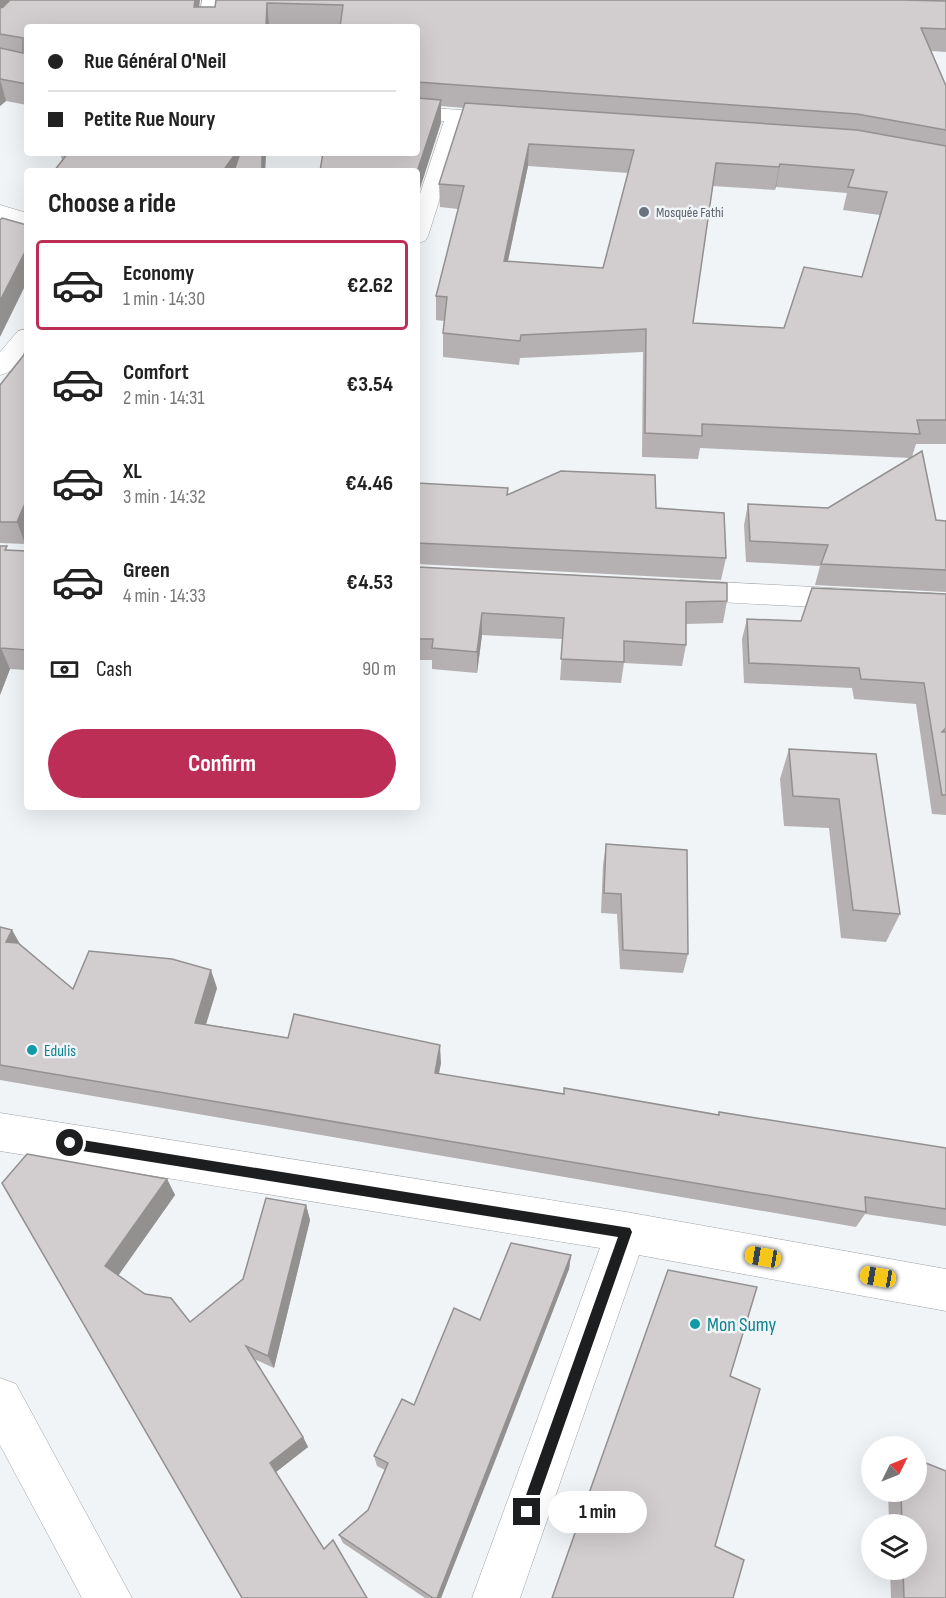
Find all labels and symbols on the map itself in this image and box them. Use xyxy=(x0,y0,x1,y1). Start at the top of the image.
place label: Mosquée Fathi xyxy=(656,204,724,221)
marker: Mosquée Fathi xyxy=(637,205,651,219)
place label: Edulis xyxy=(44,1042,76,1061)
marker: Edulis xyxy=(25,1043,39,1057)
route start xyxy=(56,1129,83,1156)
car xyxy=(744,1245,782,1269)
car xyxy=(859,1265,897,1289)
place label: Mon Sumy xyxy=(707,1313,777,1337)
marker: Mon Sumy xyxy=(688,1317,702,1331)
north arrow xyxy=(861,1436,927,1502)
callout: 1 min xyxy=(548,1491,647,1533)
route end xyxy=(513,1498,540,1525)

